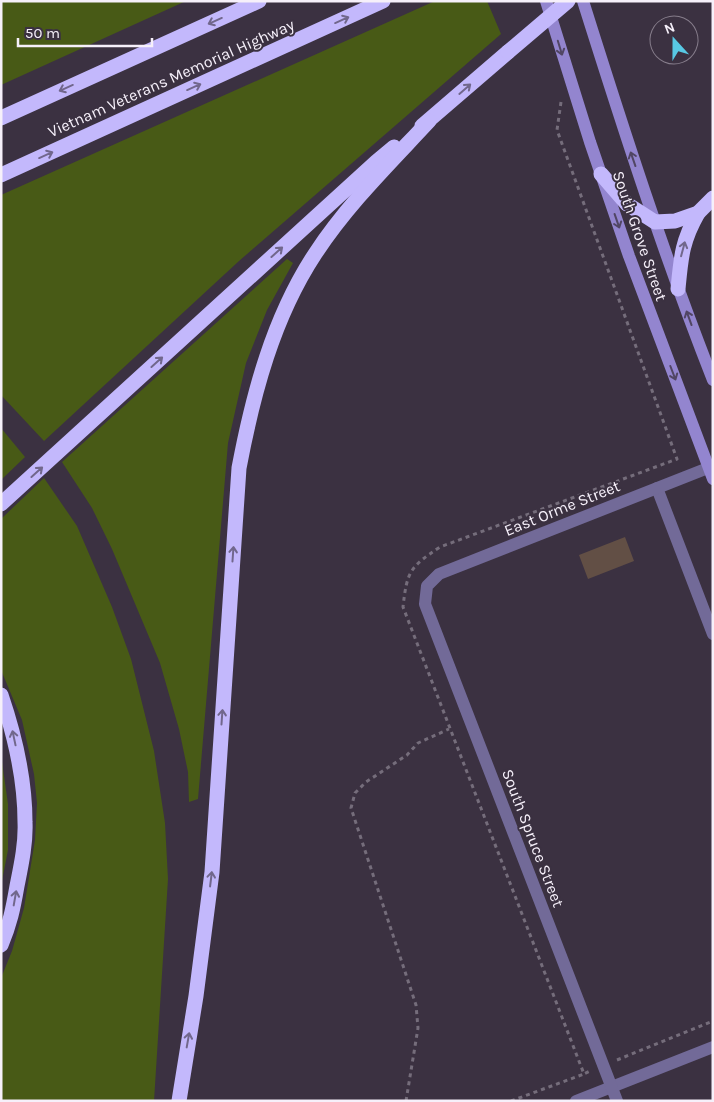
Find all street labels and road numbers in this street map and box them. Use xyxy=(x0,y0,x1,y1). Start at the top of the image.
street label: Vietnam Veterans Memorial Highway xyxy=(45,15,298,141)
street label: South Grove Street xyxy=(609,168,671,304)
street label: East Orme Street xyxy=(501,476,623,540)
street label: South Spruce Street xyxy=(498,766,568,910)

